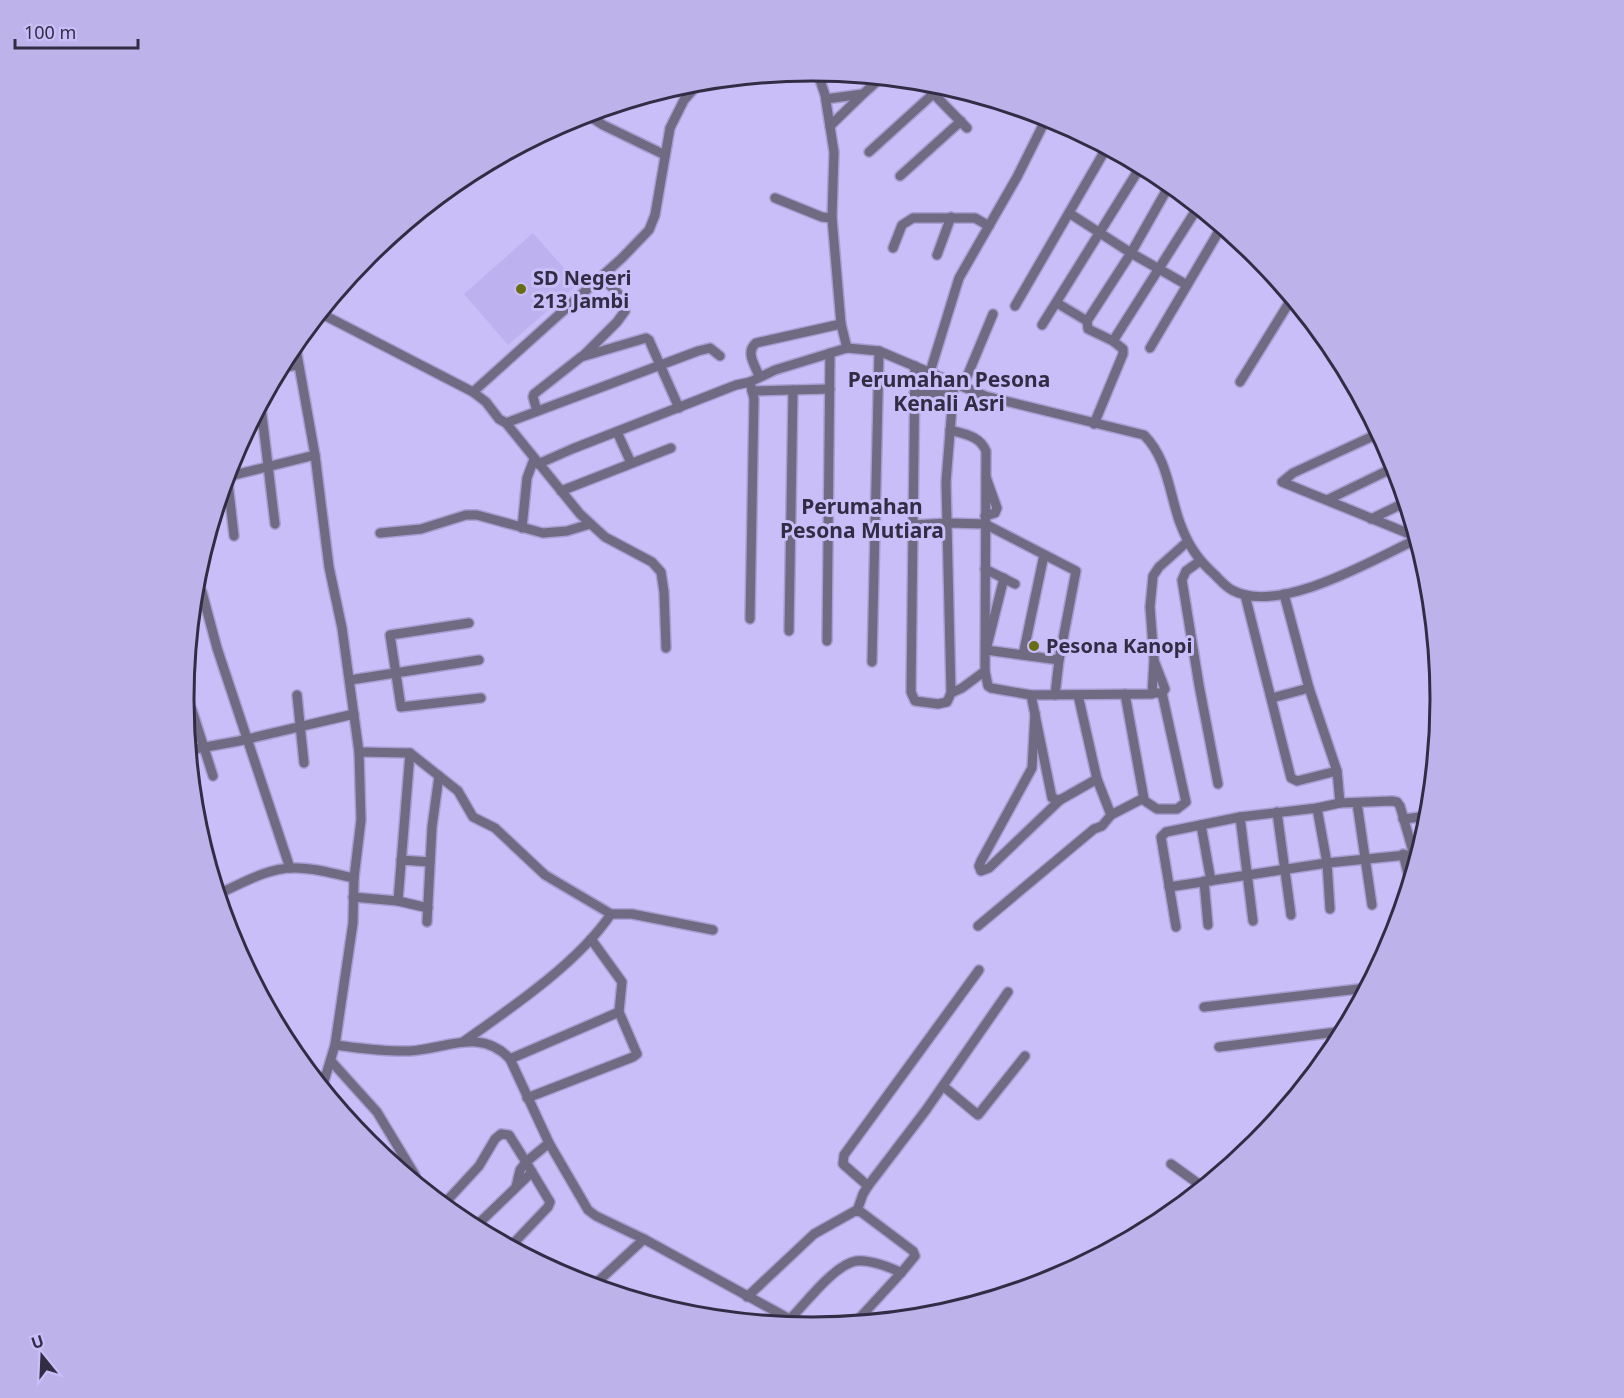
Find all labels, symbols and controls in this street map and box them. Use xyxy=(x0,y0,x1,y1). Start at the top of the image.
scale bar xyxy=(15,12,138,50)
text: 100 m xyxy=(24,20,76,44)
place label: SD Negeri 213 Jambi xyxy=(533,264,632,314)
marker: SD Negeri 213 Jambi xyxy=(514,282,528,296)
district label: Perumahan Pesona Kenali Asri xyxy=(848,365,1050,417)
district label: Perumahan Pesona Mutiara xyxy=(780,492,944,544)
place label: Pesona Kanopi xyxy=(1046,632,1192,659)
marker: Pesona Kanopi xyxy=(1027,639,1041,653)
north arrow xyxy=(12,1326,72,1386)
text: U xyxy=(28,1329,47,1354)

